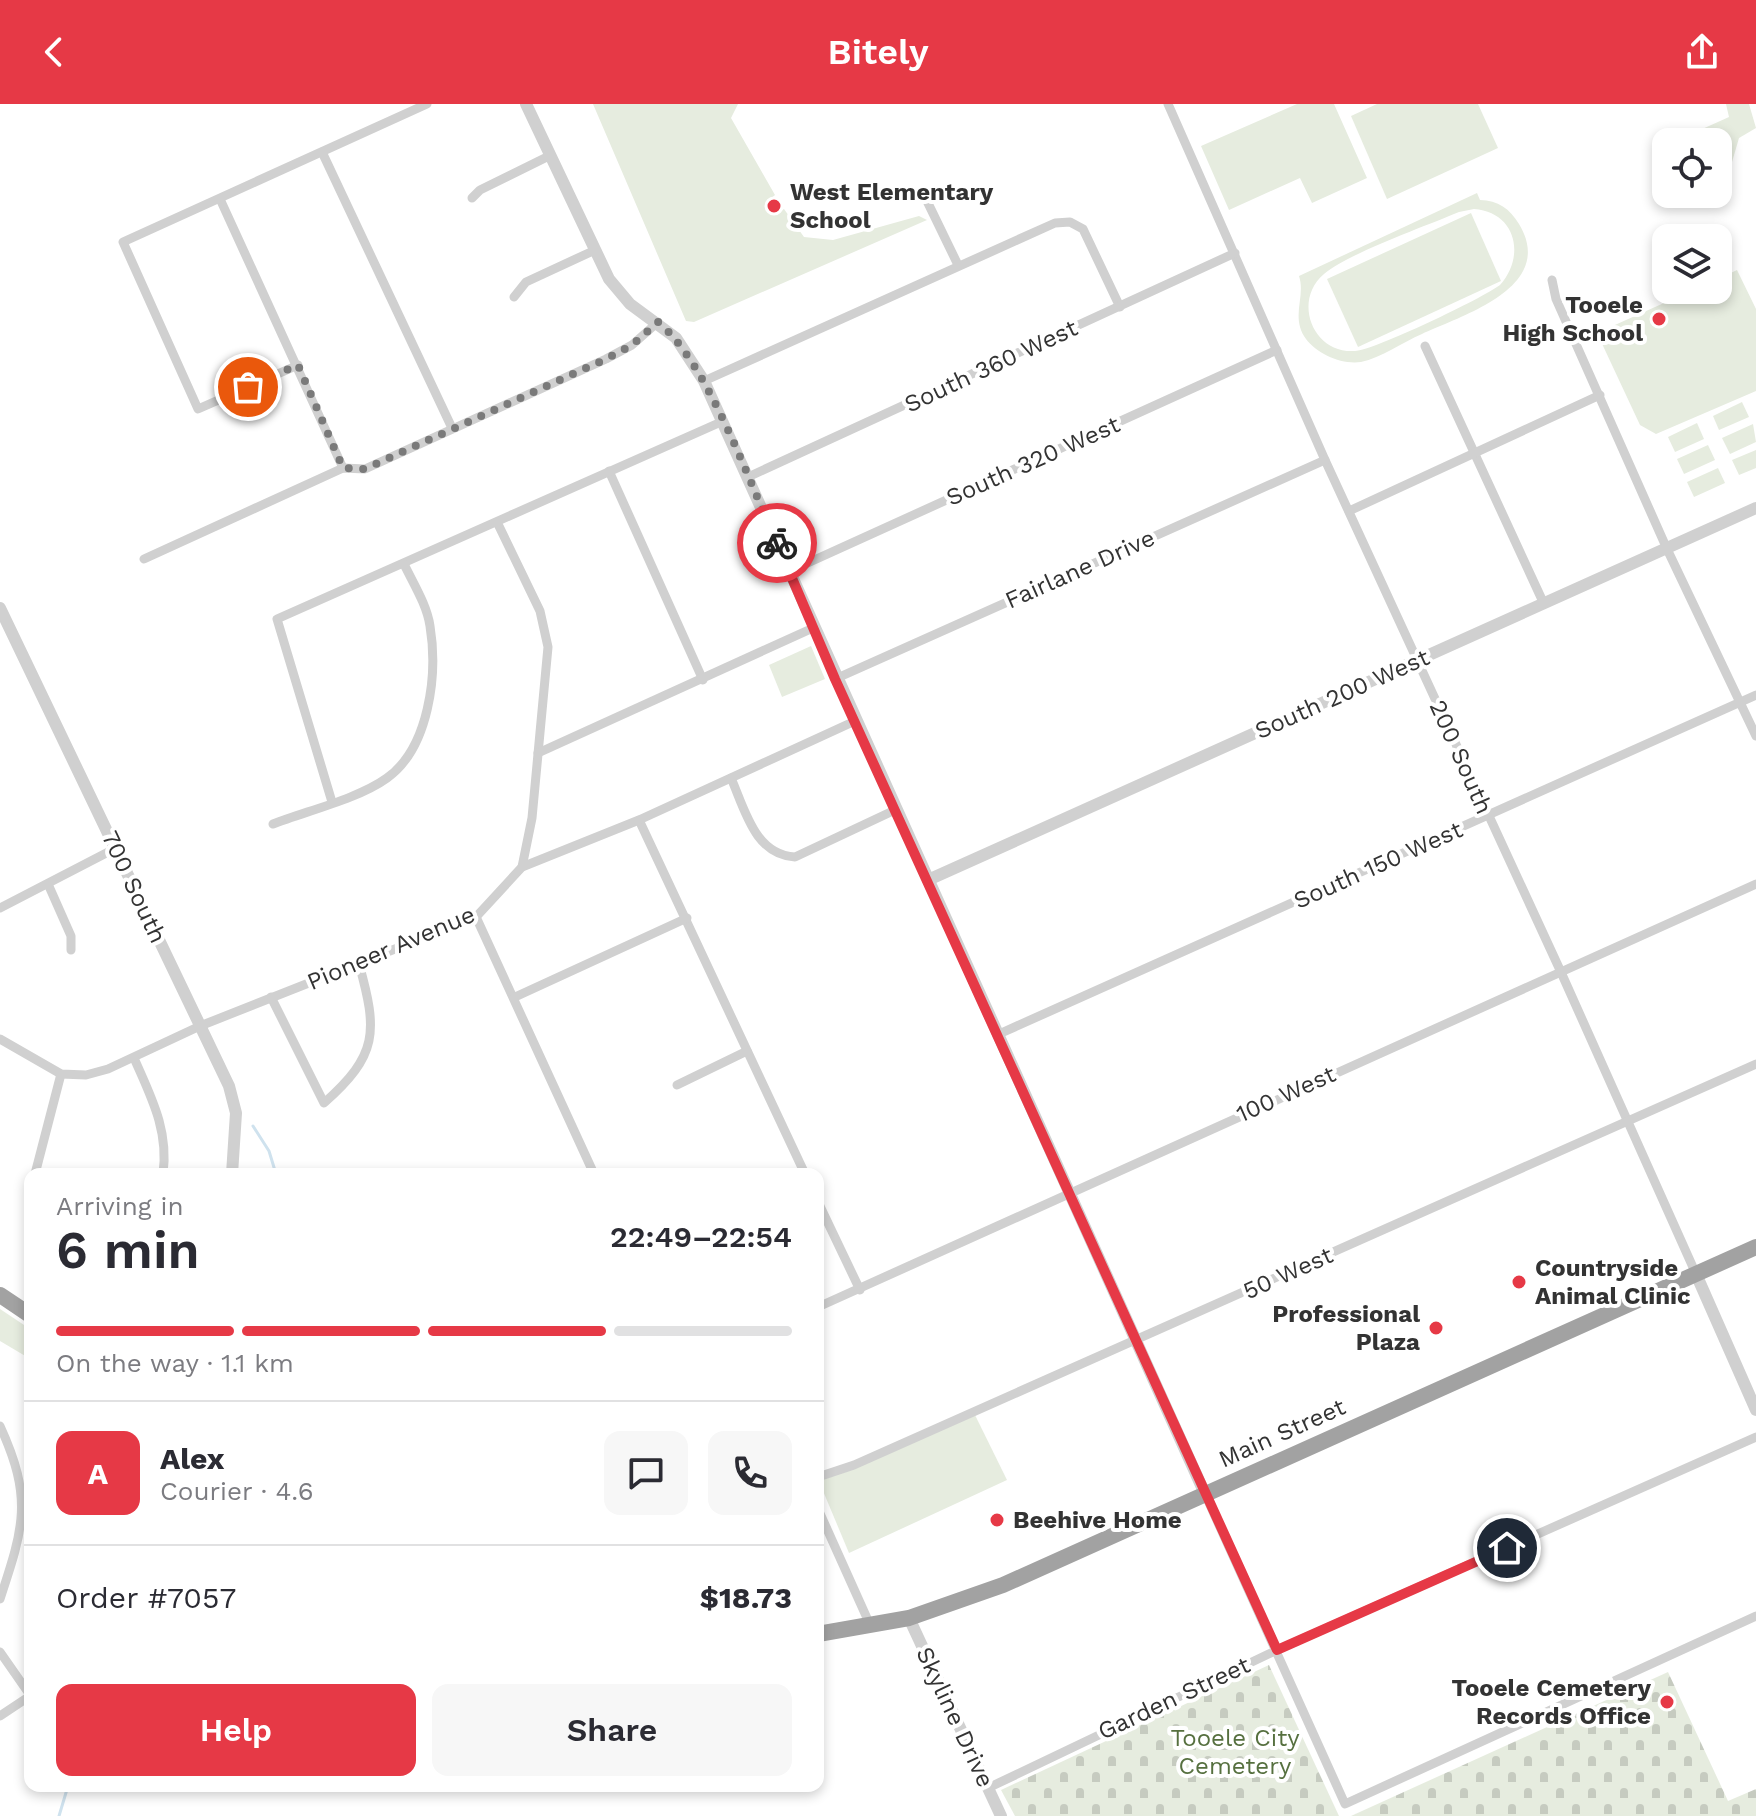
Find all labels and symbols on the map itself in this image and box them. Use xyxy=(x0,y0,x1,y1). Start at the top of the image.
place label: West Elementary School xyxy=(790,178,994,234)
marker: West Elementary School xyxy=(765,197,783,215)
place label: Tooele High School xyxy=(1502,291,1643,347)
marker: Tooele High School xyxy=(1650,310,1668,328)
street label: South 360 West xyxy=(900,314,1082,418)
pin xyxy=(214,353,282,421)
street label: South 320 West xyxy=(942,410,1124,512)
courier xyxy=(737,503,817,583)
street label: Fairlane Drive xyxy=(1001,524,1159,614)
street label: South 200 West xyxy=(1250,643,1434,745)
street label: 200 South xyxy=(1423,696,1499,818)
street label: South 150 West xyxy=(1289,815,1467,915)
street label: 700 South xyxy=(96,826,172,948)
street label: Pioneer Avenue xyxy=(303,900,479,996)
street label: 100 West xyxy=(1232,1060,1340,1128)
street label: 50 West xyxy=(1239,1241,1337,1305)
place label: Countryside Animal Clinic xyxy=(1535,1254,1691,1310)
marker: Countryside Animal Clinic xyxy=(1510,1273,1528,1291)
place label: Professional Plaza xyxy=(1272,1300,1420,1356)
marker: Professional Plaza xyxy=(1427,1319,1445,1337)
street label: Main Street xyxy=(1214,1393,1350,1473)
place label: Beehive Home xyxy=(1013,1506,1182,1534)
marker: Beehive Home xyxy=(988,1511,1006,1529)
pin xyxy=(1473,1514,1541,1582)
street label: Skyline Drive xyxy=(910,1642,1000,1792)
street label: Garden Street xyxy=(1094,1651,1254,1745)
place label: Tooele Cemetery Records Office xyxy=(1451,1674,1651,1730)
marker: Tooele Cemetery Records Office xyxy=(1658,1693,1676,1711)
park label: Tooele City Cemetery xyxy=(1170,1724,1300,1780)

